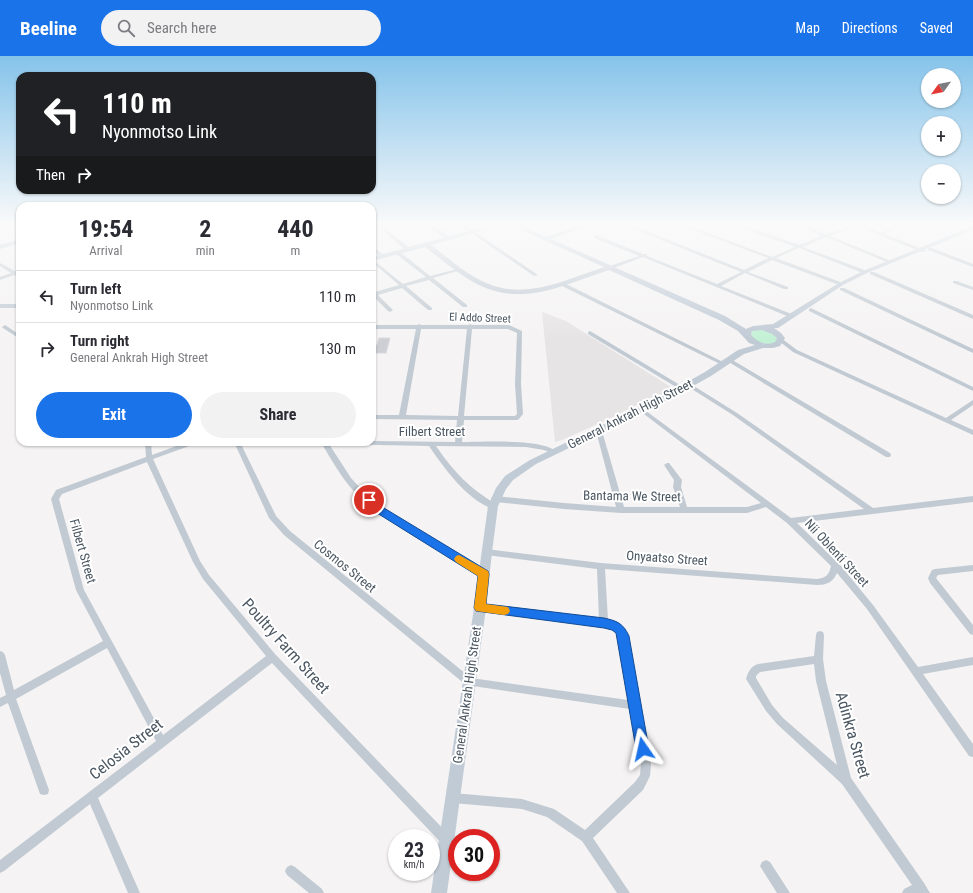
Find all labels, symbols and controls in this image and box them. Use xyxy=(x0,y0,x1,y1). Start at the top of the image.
search box xyxy=(101,10,381,46)
text: Beeline xyxy=(20,17,77,40)
icon: search xyxy=(115,17,137,39)
text: Search here xyxy=(147,19,217,37)
text: Map xyxy=(796,20,820,36)
text: Directions xyxy=(842,20,898,36)
text: Saved xyxy=(920,20,953,36)
north arrow xyxy=(921,68,961,108)
map controls xyxy=(921,68,961,204)
text: 110 m xyxy=(102,87,172,120)
icon: left xyxy=(36,88,88,140)
button: + xyxy=(921,116,961,156)
text: Nyonmotso Link xyxy=(102,121,217,142)
icon: right xyxy=(73,164,95,186)
button: − xyxy=(921,164,961,204)
text: Then xyxy=(36,166,65,184)
text: 19:54 xyxy=(78,215,133,243)
text: 2 xyxy=(199,215,211,243)
text: 440 xyxy=(277,215,314,243)
text: Arrival xyxy=(89,243,122,258)
text: min xyxy=(196,243,215,258)
text: m xyxy=(291,243,300,258)
text: Turn left xyxy=(70,280,121,298)
icon: left xyxy=(36,286,58,308)
text: 110 m xyxy=(319,288,356,306)
text: Nyonmotso Link xyxy=(70,298,153,313)
street label: El Addo Street xyxy=(449,310,511,326)
text: Turn right xyxy=(70,332,129,350)
icon: right xyxy=(36,338,58,360)
text: 130 m xyxy=(319,340,356,358)
text: General Ankrah High Street xyxy=(70,350,208,365)
street label: General Ankrah High Street xyxy=(565,376,695,452)
button: Exit xyxy=(36,392,192,438)
button: Share xyxy=(200,392,356,438)
street label: Filbert Street xyxy=(399,424,465,439)
pin xyxy=(352,483,386,517)
street label: Bantama We Street xyxy=(583,488,681,504)
icon: arrive xyxy=(358,489,380,511)
street label: Nii Oblenti Street xyxy=(802,516,872,590)
street label: Filbert Street xyxy=(67,517,99,585)
street label: Cosmos Street xyxy=(311,536,379,596)
street label: Onyaatso Street xyxy=(626,548,708,568)
street label: Poultry Farm Street xyxy=(238,595,334,698)
street label: General Ankrah High Street xyxy=(450,625,484,764)
street label: Adinkra Street xyxy=(832,690,874,781)
street label: Celosia Street xyxy=(85,714,167,784)
position arrow xyxy=(622,728,664,770)
speed limit sign: 30 xyxy=(448,829,500,881)
text: 23 xyxy=(404,838,424,862)
text: km/h xyxy=(404,859,424,870)

